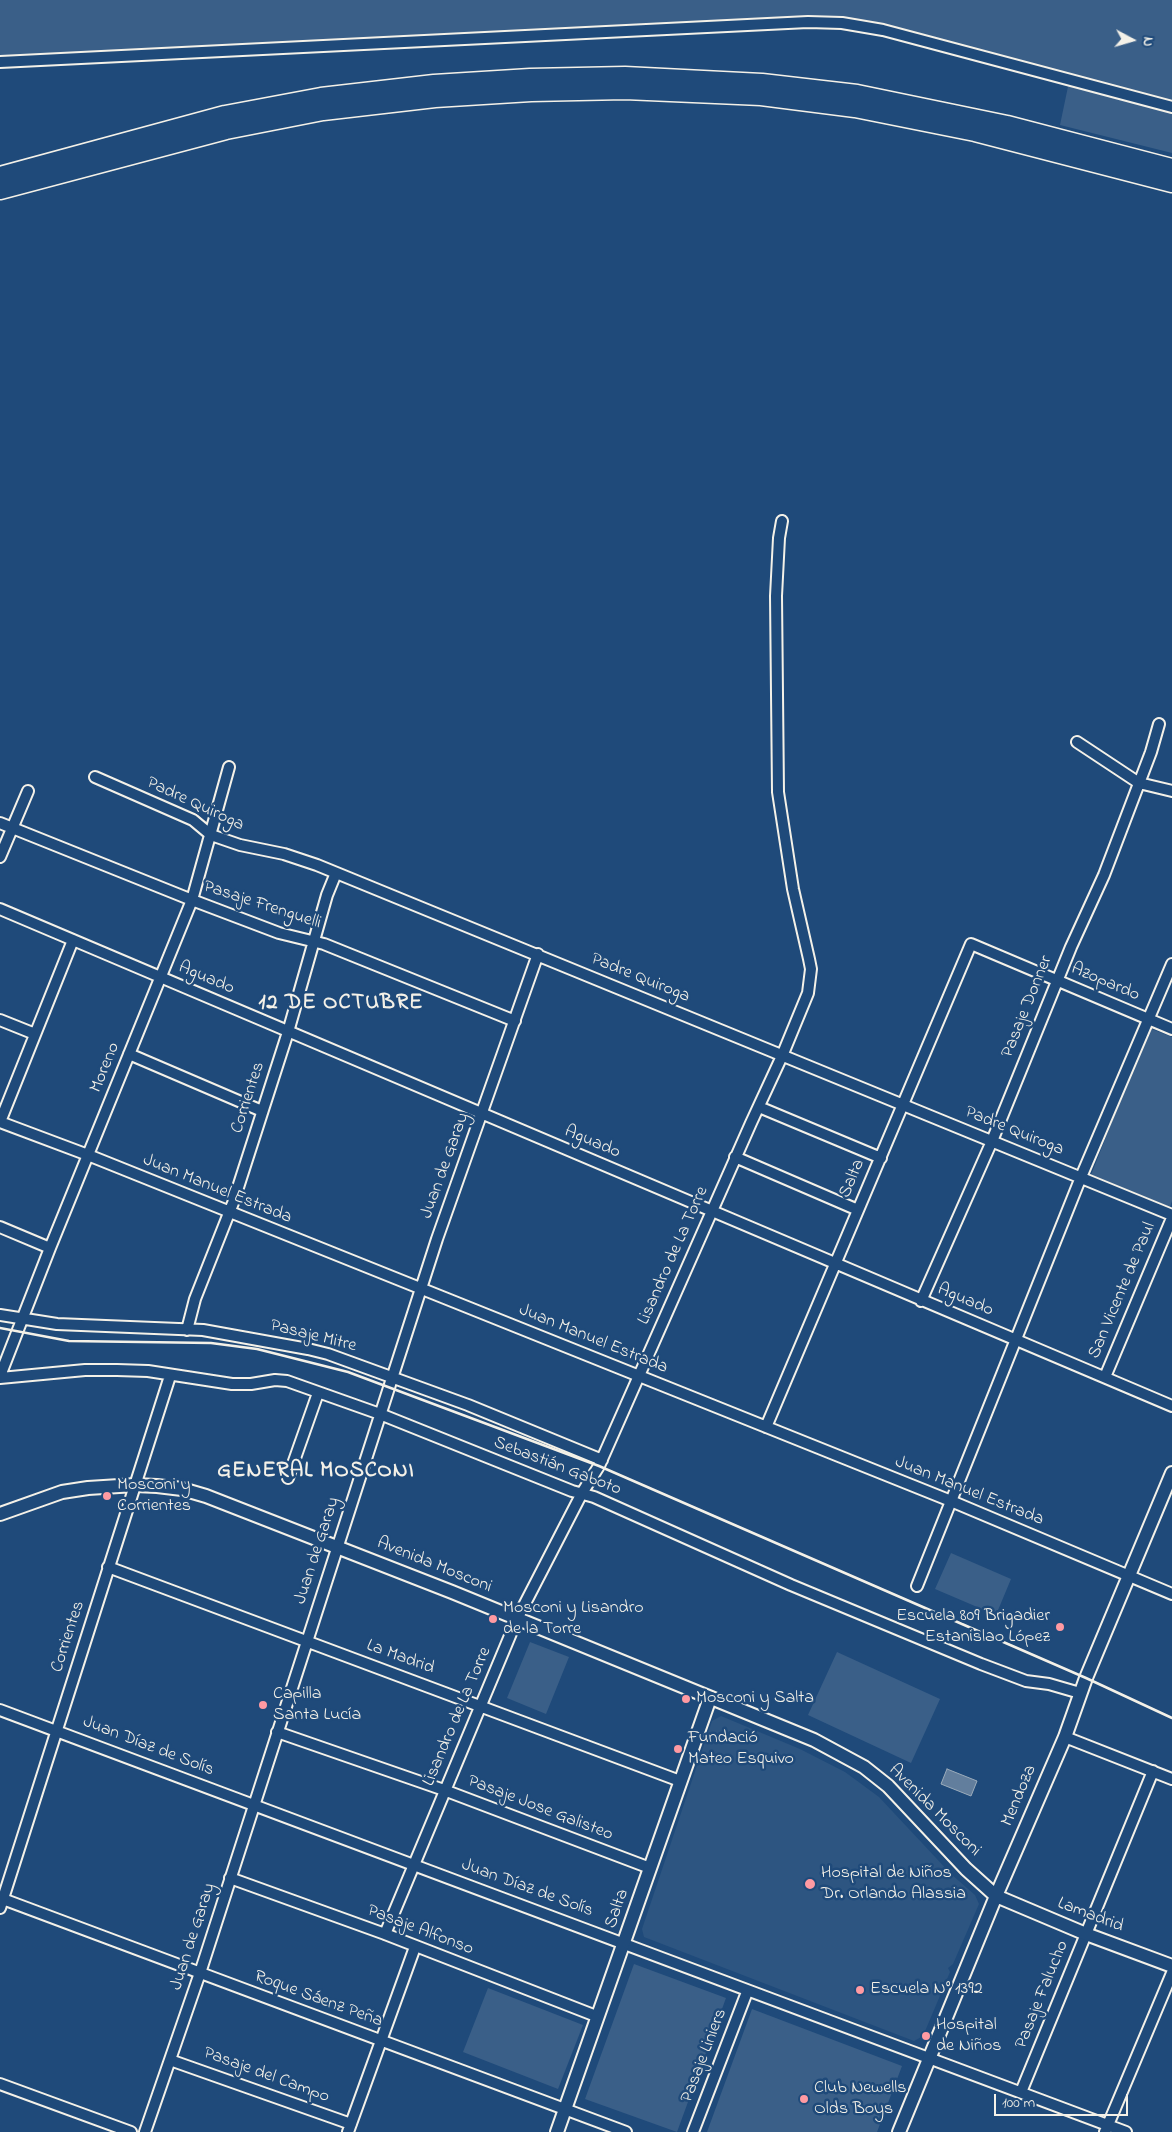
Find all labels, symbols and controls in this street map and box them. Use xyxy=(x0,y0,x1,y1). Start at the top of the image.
north arrow xyxy=(1107,15,1157,65)
text: N xyxy=(1136,36,1158,47)
street label: Padre Quiroga xyxy=(143,773,247,837)
street label: Pasaje Frenguelli xyxy=(200,877,324,935)
street label: Padre Quiroga xyxy=(587,949,693,1009)
street label: Pasaje Donner xyxy=(998,953,1058,1061)
street label: Aguado xyxy=(175,958,237,1000)
street label: Azopardo xyxy=(1067,959,1143,1007)
district label: 12 DE OCTUBRE xyxy=(257,991,425,1017)
street label: Moreno xyxy=(86,1040,126,1096)
street label: Corrientes xyxy=(227,1060,271,1136)
street label: Padre Quiroga xyxy=(961,1102,1067,1162)
street label: Juan de Garay xyxy=(417,1110,475,1222)
street label: Aguado xyxy=(561,1122,623,1164)
street label: Juan Manuel Estrada xyxy=(139,1150,295,1230)
street label: Salta xyxy=(835,1156,871,1202)
street label: Lisandro de La Torre xyxy=(634,1184,714,1328)
street label: San Vicente de Paul xyxy=(1085,1220,1161,1362)
street label: Aguado xyxy=(934,1280,996,1322)
street label: Juan Manuel Estrada xyxy=(515,1300,671,1380)
street label: Pasaje Mitre xyxy=(268,1316,358,1358)
street label: Sebastián Gaboto xyxy=(490,1433,624,1501)
street label: Juan Manuel Estrada xyxy=(891,1452,1047,1532)
district label: GENERAL MOSCONI xyxy=(215,1459,417,1485)
place label: Mosconi y Corrientes xyxy=(117,1475,191,1518)
marker: Mosconi y Corrientes xyxy=(101,1490,113,1502)
street label: Juan de Garay xyxy=(291,1495,345,1607)
street label: Avenida Mosconi xyxy=(373,1533,495,1599)
place label: Mosconi y Lisandro de la Torre xyxy=(503,1598,644,1640)
street label: Corrientes xyxy=(47,1599,91,1675)
place label: Escuela 809 Brigadier Estanislao López xyxy=(896,1606,1050,1648)
marker: Mosconi y Lisandro de la Torre xyxy=(487,1613,499,1625)
marker: Escuela 809 Brigadier Estanislao López xyxy=(1054,1621,1066,1633)
street label: La Madrid xyxy=(363,1636,437,1680)
street label: Lisandro de La Torre xyxy=(419,1644,497,1790)
place label: Capilla Santa Lucía xyxy=(273,1684,361,1726)
place label: Mosconi y Salta xyxy=(696,1688,814,1710)
marker: Mosconi y Salta xyxy=(680,1693,692,1705)
marker: Capilla Santa Lucía xyxy=(257,1699,269,1711)
street label: Juan Díaz de Solís xyxy=(79,1712,217,1782)
place label: Fundació Mateo Esquivo xyxy=(688,1728,794,1770)
marker: Fundació Mateo Esquivo xyxy=(672,1743,684,1755)
street label: Avenida Mosconi xyxy=(883,1760,985,1862)
street label: Mendoza xyxy=(997,1762,1043,1830)
street label: Pasaje Jose Galisteo xyxy=(464,1771,616,1847)
street label: Juan Díaz de Solís xyxy=(458,1855,596,1923)
place label: Hospital de Niños Dr. Orlando Alassia xyxy=(821,1863,966,1906)
marker: Hospital de Niños Dr. Orlando Alassia xyxy=(803,1877,817,1891)
street label: Juan de Garay xyxy=(167,1881,221,1993)
street label: Salta xyxy=(601,1887,635,1931)
street label: Lamadrid xyxy=(1054,1894,1126,1938)
street label: Pasaje Alfonso xyxy=(364,1901,476,1961)
street label: Pasaje Falucho xyxy=(1012,1938,1074,2052)
street label: Roque Sáenz Peña xyxy=(251,1967,385,2033)
place label: Escuela N° 1392 xyxy=(870,1979,983,2001)
marker: Escuela N° 1392 xyxy=(854,1984,866,1996)
street label: Pasaje Liniers xyxy=(677,2006,733,2106)
place label: Hospital de Niños xyxy=(936,2015,1001,2058)
marker: Hospital de Niños xyxy=(920,2030,932,2042)
street label: Pasaje del Campo xyxy=(200,2043,332,2109)
place label: Club Newells Olds Boys xyxy=(814,2078,906,2120)
scale bar xyxy=(997,2084,1131,2116)
text: 100 m xyxy=(1002,2092,1035,2114)
marker: Club Newells Olds Boys xyxy=(798,2093,810,2105)

